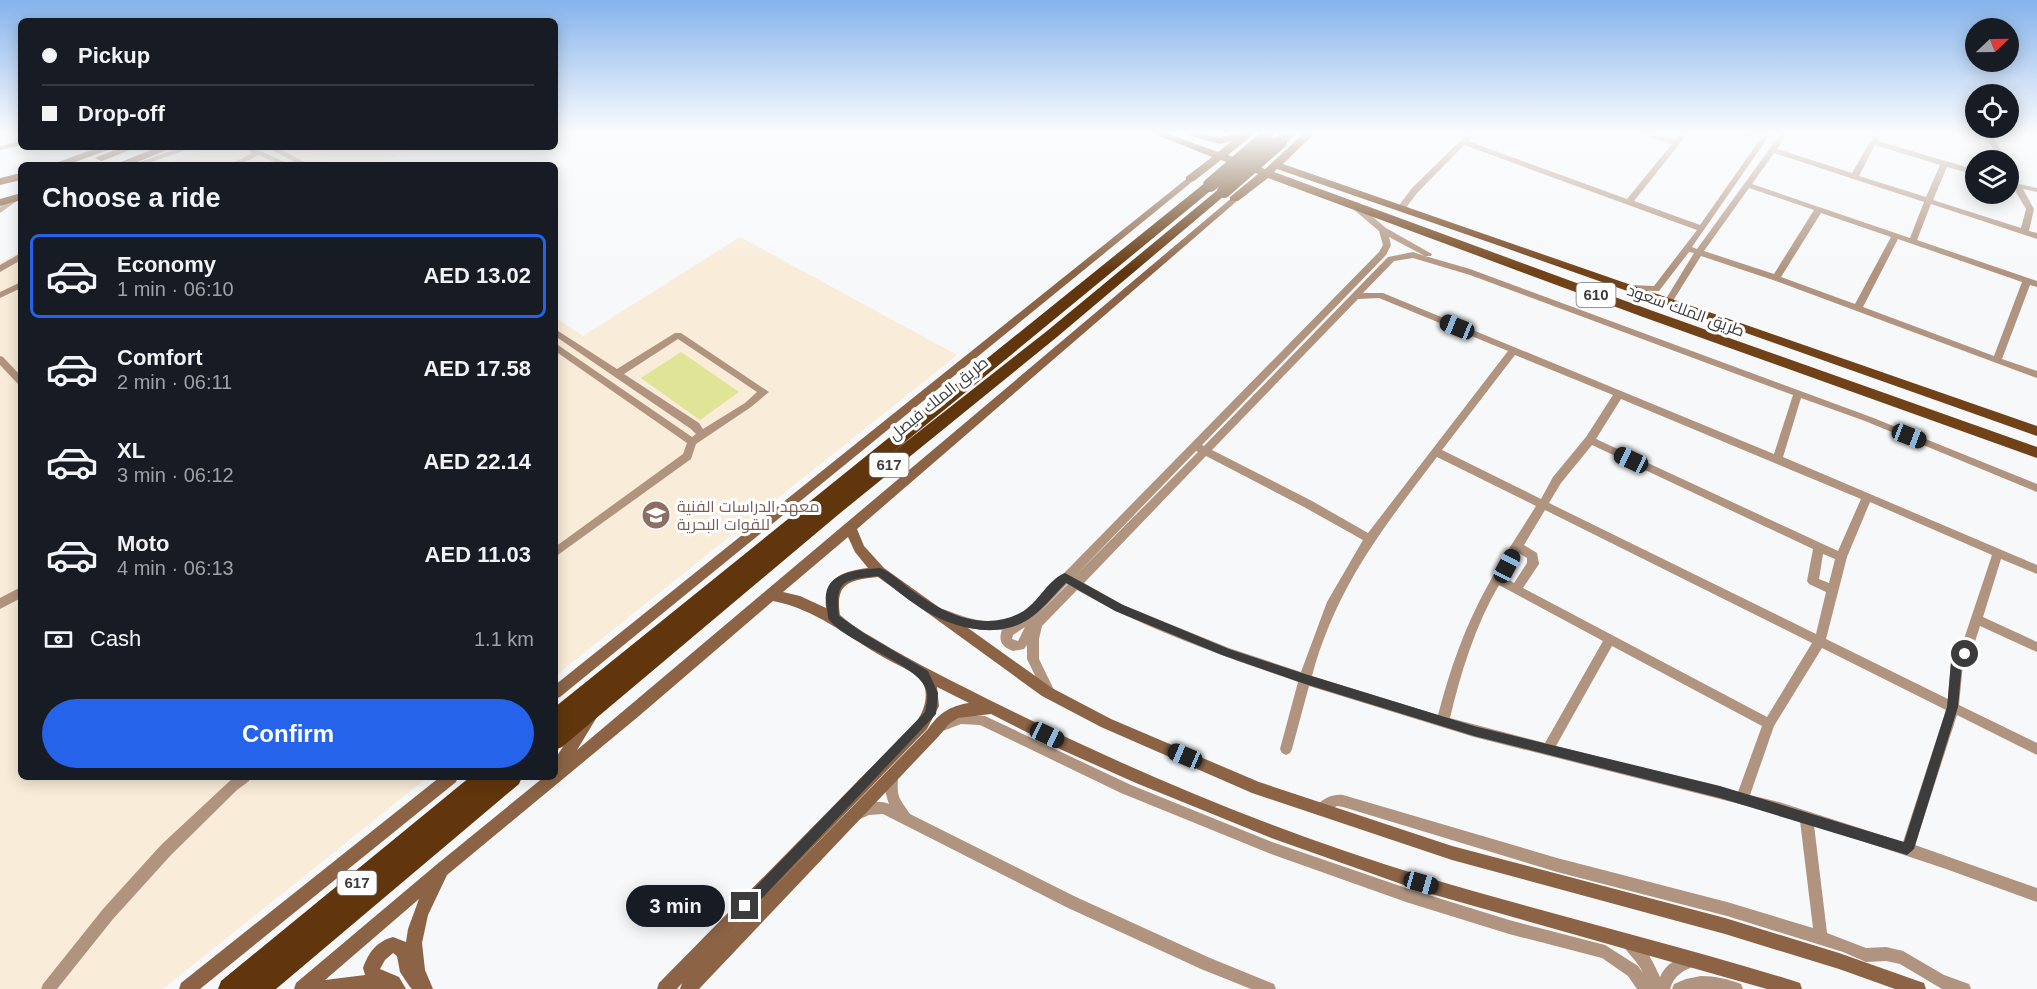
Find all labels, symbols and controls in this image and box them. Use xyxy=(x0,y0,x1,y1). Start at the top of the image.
north arrow xyxy=(1965,18,2019,72)
map controls xyxy=(1965,18,2019,204)
text: Pickup xyxy=(78,43,150,68)
button: locate xyxy=(1965,84,2019,138)
text: Drop-off xyxy=(78,101,165,126)
button: layers xyxy=(1965,150,2019,204)
text: Choose a ride xyxy=(42,183,221,213)
icon: car xyxy=(45,249,99,303)
text: Economy xyxy=(117,252,216,277)
text: AED 13.02 xyxy=(423,263,531,288)
text: 1 min · 06:10 xyxy=(117,278,234,300)
street label: طريق الملك سعود xyxy=(1624,281,1747,341)
road number: 610 xyxy=(1576,283,1616,307)
car xyxy=(1437,312,1477,342)
icon: car xyxy=(45,342,99,396)
text: Comfort xyxy=(117,345,203,370)
street label: طريق الملك فيصل xyxy=(885,353,992,445)
text: AED 17.58 xyxy=(423,356,531,381)
text: 2 min · 06:11 xyxy=(117,371,232,393)
car xyxy=(1889,421,1929,451)
icon: car xyxy=(45,435,99,489)
text: XL xyxy=(117,438,145,463)
car xyxy=(1611,444,1651,476)
text: AED 22.14 xyxy=(423,449,531,474)
road number: 617 xyxy=(870,453,908,477)
text: 3 min · 06:12 xyxy=(117,464,234,486)
place label: معهد الدراسات الفنية للقوات البحرية xyxy=(677,498,819,534)
school or university icon: معهد الدراسات الفنية للقوات البحرية xyxy=(640,499,672,531)
icon: car xyxy=(45,528,99,582)
text: Moto xyxy=(117,531,170,556)
text: AED 11.03 xyxy=(425,542,531,567)
car xyxy=(1491,546,1523,586)
text: 4 min · 06:13 xyxy=(117,557,234,579)
icon: cash xyxy=(42,623,75,656)
text: Cash xyxy=(90,626,141,651)
text: 1.1 km xyxy=(474,628,534,650)
route start xyxy=(1951,640,1978,667)
button: Confirm xyxy=(42,699,534,768)
car xyxy=(1027,719,1067,751)
car xyxy=(1165,741,1205,771)
car xyxy=(1401,869,1441,897)
road number: 617 xyxy=(338,871,376,895)
callout: 3 min xyxy=(625,885,724,927)
route end xyxy=(731,892,758,919)
text: 3 min xyxy=(649,895,702,917)

